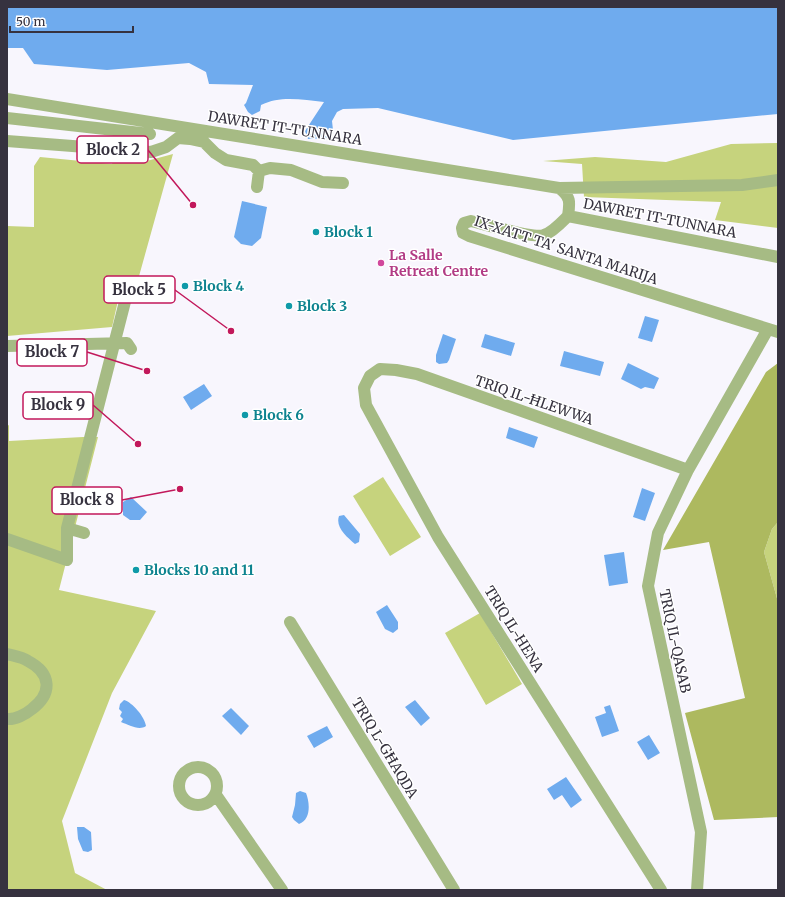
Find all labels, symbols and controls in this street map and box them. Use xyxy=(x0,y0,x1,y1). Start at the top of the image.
scale bar xyxy=(10,8,133,34)
text: 50 m xyxy=(16,14,45,29)
street label: DAWRET IT-TUNNARA xyxy=(207,107,364,149)
callout: Block 2 xyxy=(77,136,148,163)
text: Block 2 xyxy=(86,140,140,159)
street label: DAWRET IT-TUNNARA xyxy=(582,194,738,242)
street label: IX-XATT TA' SANTA MARIJA xyxy=(472,212,660,288)
place label: Block 1 xyxy=(324,223,373,241)
marker: Block 1 xyxy=(311,227,321,237)
place label: La Salle Retreat Centre xyxy=(389,246,489,280)
marker: La Salle Retreat Centre xyxy=(376,258,386,268)
callout: Block 5 xyxy=(104,276,175,303)
place label: Block 4 xyxy=(193,277,244,295)
text: Block 5 xyxy=(112,280,166,299)
marker: Block 4 xyxy=(180,281,190,291)
place label: Block 3 xyxy=(297,297,347,315)
marker: Block 3 xyxy=(284,301,294,311)
callout: Block 7 xyxy=(17,339,87,366)
text: Block 7 xyxy=(25,342,79,361)
street label: TRIQ IL-ĦLEWWA xyxy=(472,371,596,429)
callout: Block 9 xyxy=(23,392,93,419)
text: Block 9 xyxy=(31,395,85,414)
place label: Block 6 xyxy=(253,406,304,424)
marker: Block 6 xyxy=(240,410,250,420)
callout: Block 8 xyxy=(52,487,122,514)
text: Block 8 xyxy=(60,490,114,509)
place label: Blocks 10 and 11 xyxy=(144,561,254,579)
marker: Blocks 10 and 11 xyxy=(131,565,141,575)
street label: TRIQ IL-HENA xyxy=(480,582,548,676)
street label: TRIQ IL-QASAB xyxy=(655,588,695,694)
street label: TRIQ L-GĦAQDA xyxy=(348,694,422,802)

